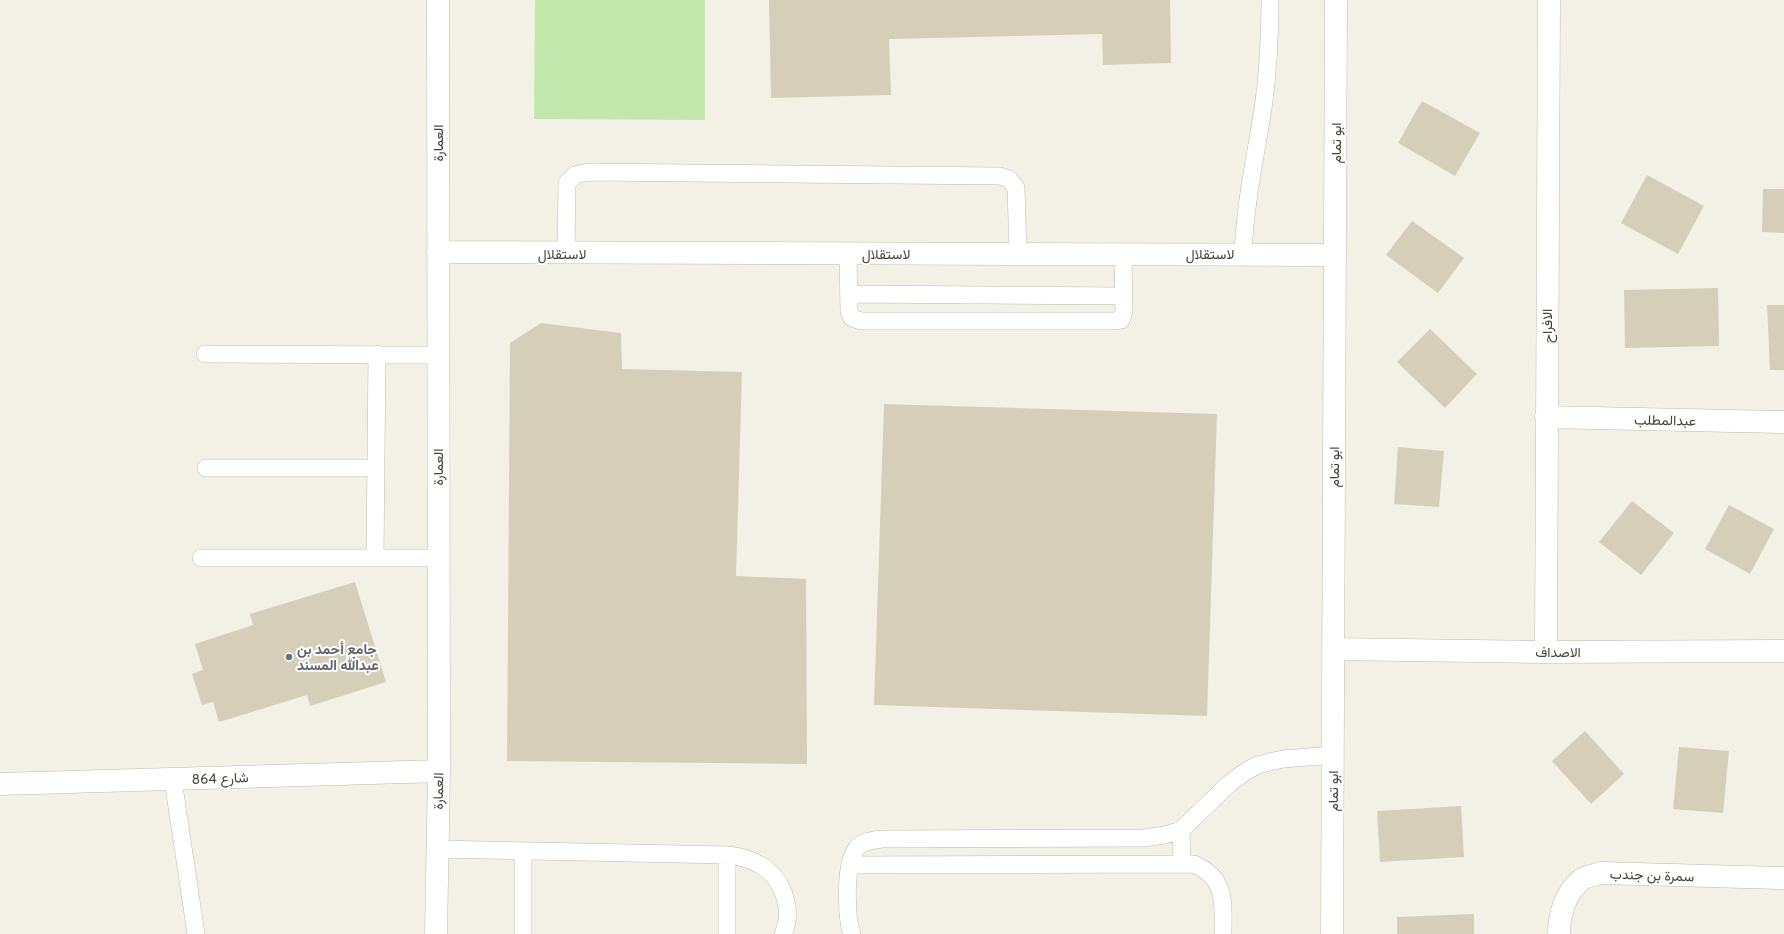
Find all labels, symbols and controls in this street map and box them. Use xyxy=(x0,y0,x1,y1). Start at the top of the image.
street label: ابو تمام xyxy=(1329,122,1346,164)
street label: العمارة xyxy=(431,124,448,162)
street label: لاستقلال xyxy=(538,247,586,264)
street label: لاستقلال xyxy=(862,247,910,264)
street label: لاستقلال xyxy=(1186,247,1234,264)
street label: الافراح xyxy=(1540,309,1558,343)
street label: عبدالمطلب xyxy=(1634,412,1696,431)
street label: ابو تمام xyxy=(1327,446,1344,488)
street label: العمارة xyxy=(431,448,448,486)
place label: جامع أحمد بن عبدالله المسند xyxy=(297,641,379,675)
street label: الاصداف xyxy=(1535,645,1581,662)
marker: جامع أحمد بن عبدالله المسند xyxy=(284,652,294,662)
street label: شارع 864 xyxy=(191,770,249,790)
street label: ابو تمام xyxy=(1326,770,1343,812)
street label: العمارة xyxy=(431,772,448,810)
street label: سمرة بن جندب xyxy=(1609,867,1694,886)

